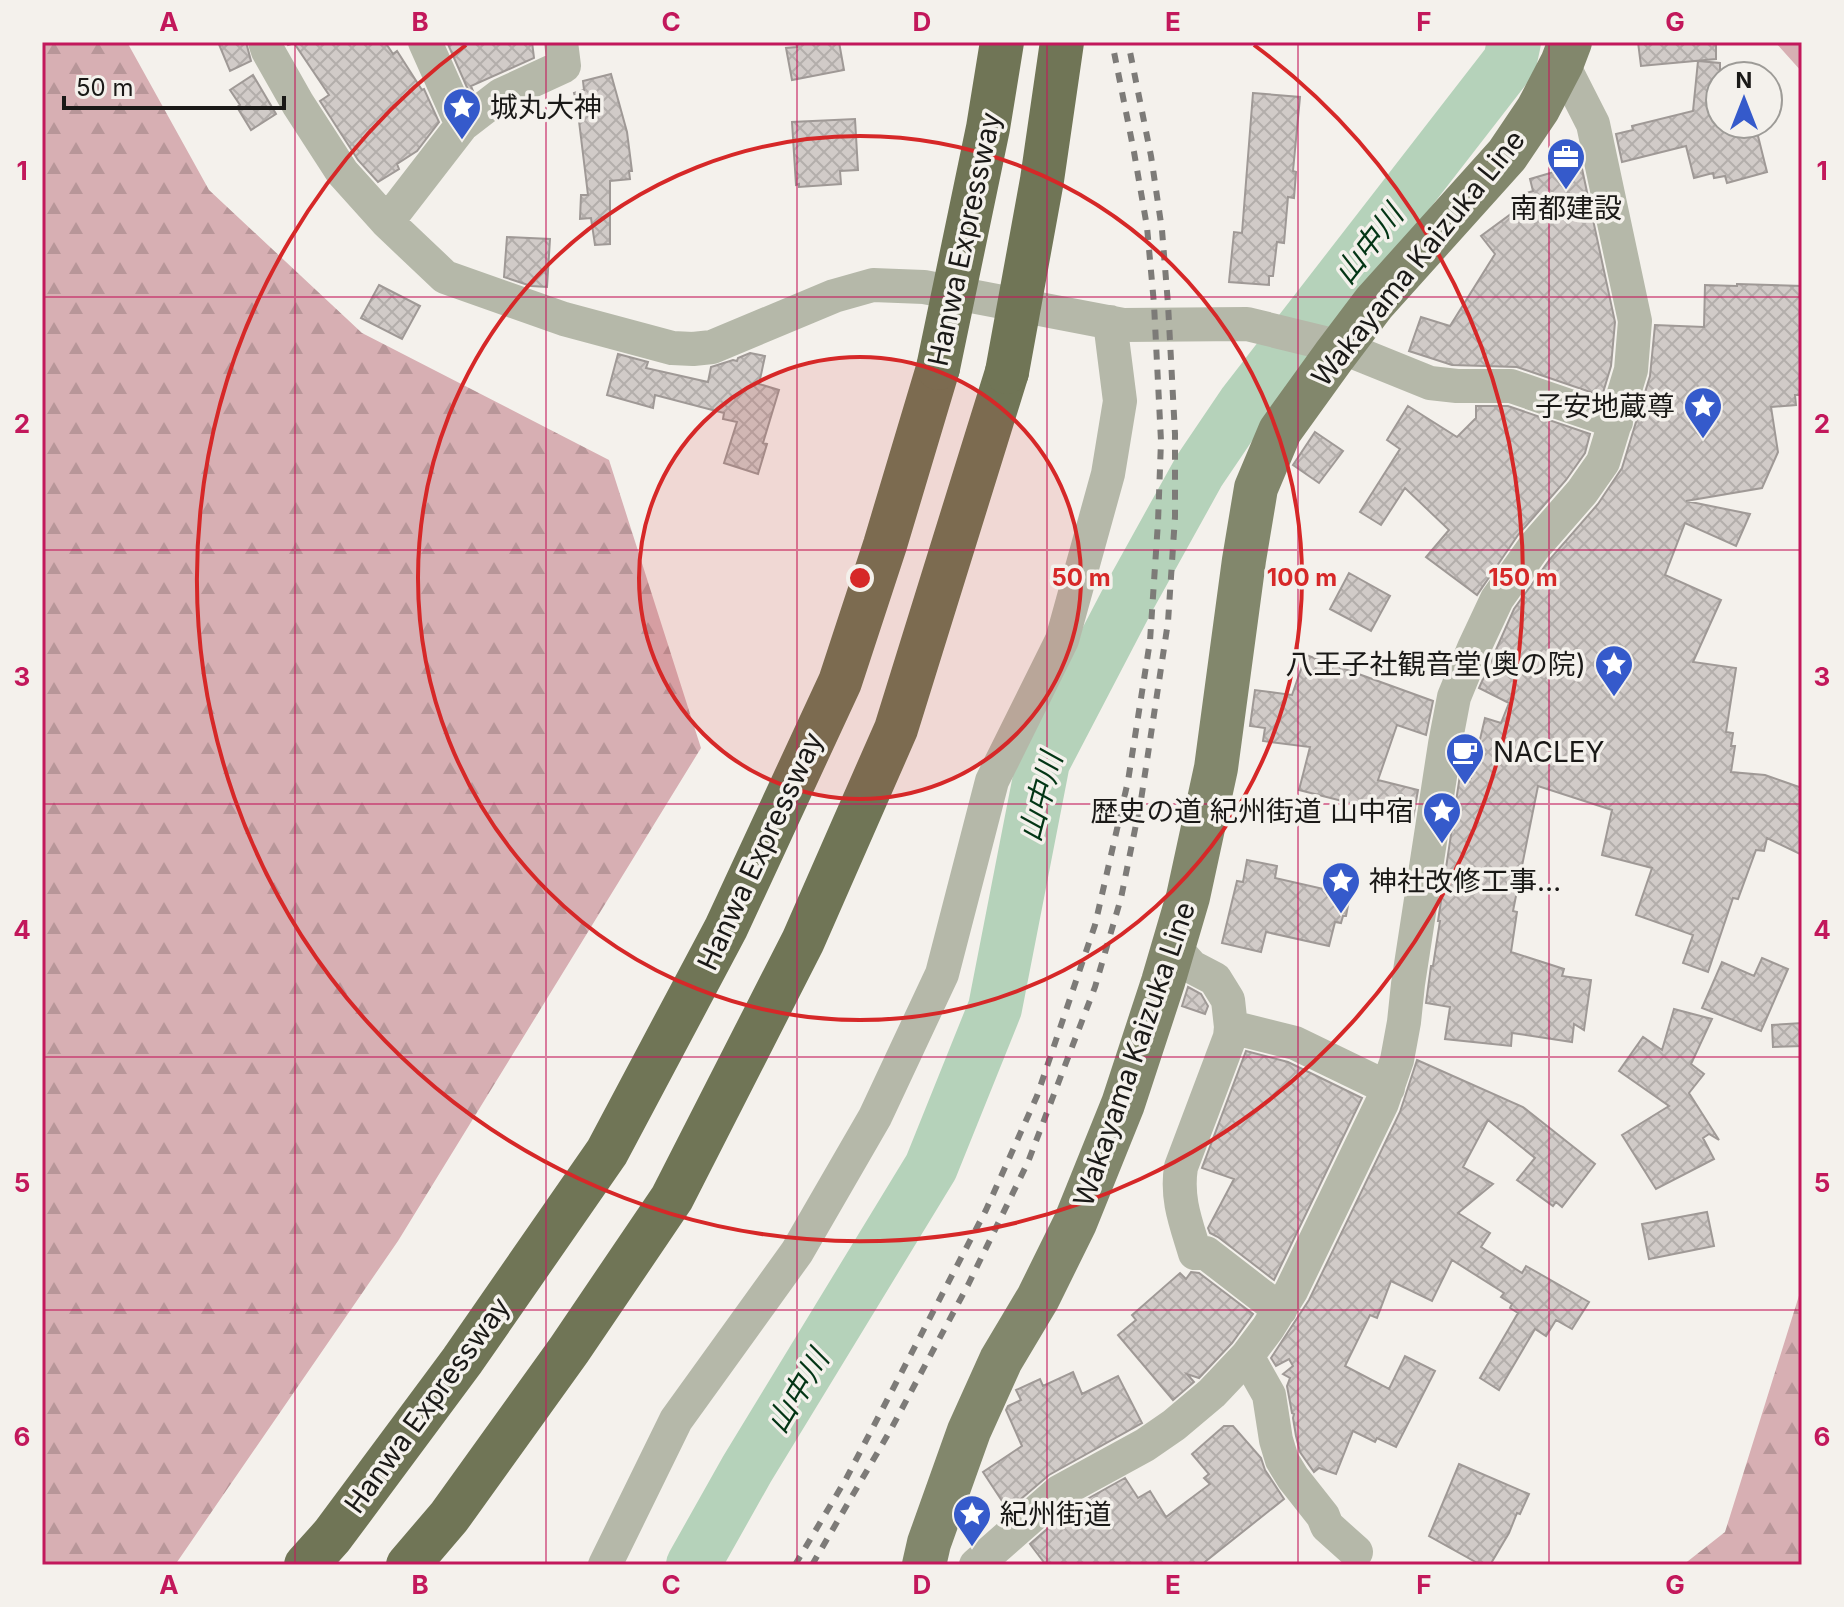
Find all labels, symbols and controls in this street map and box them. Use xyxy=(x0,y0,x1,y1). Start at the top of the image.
text: A xyxy=(159,6,179,37)
text: B xyxy=(411,6,429,37)
text: C xyxy=(661,6,681,37)
text: D xyxy=(913,6,931,37)
text: E xyxy=(1165,6,1181,37)
text: F xyxy=(1416,6,1432,37)
text: G xyxy=(1665,6,1685,37)
scale bar xyxy=(64,60,284,110)
north arrow xyxy=(1704,60,1784,140)
text: N xyxy=(1736,67,1752,93)
text: 50 m xyxy=(76,73,134,102)
place icon: 城丸大神 xyxy=(441,86,483,141)
place label: 城丸大神 xyxy=(490,90,602,124)
street label: Hanwa Expressway xyxy=(920,109,1008,369)
street label: Wakayama Kaizuka Line xyxy=(1304,123,1532,393)
office icon: 南都建設 xyxy=(1545,136,1587,191)
text: 1 xyxy=(16,155,28,186)
text: 1 xyxy=(1816,155,1828,186)
place label: 南都建設 xyxy=(1510,191,1622,225)
water label: 山中川 xyxy=(1326,195,1412,291)
place icon: 子安地蔵尊 xyxy=(1682,385,1724,440)
place label: 子安地蔵尊 xyxy=(1535,389,1675,423)
text: 2 xyxy=(14,408,30,439)
text: 2 xyxy=(1814,408,1830,439)
text: 50 m xyxy=(1051,563,1111,592)
text: 100 m xyxy=(1267,563,1337,592)
text: 150 m xyxy=(1488,563,1558,592)
centre of rings xyxy=(846,564,874,592)
place icon: 八王子社観音堂(奥の院) xyxy=(1593,643,1635,698)
place label: 八王子社観音堂(奥の院) xyxy=(1286,647,1586,681)
text: 3 xyxy=(14,661,30,692)
text: 3 xyxy=(1814,661,1830,692)
street label: Hanwa Expressway xyxy=(690,727,830,975)
cafe icon: NACLEY xyxy=(1444,731,1486,786)
place label: NACLEY xyxy=(1493,735,1605,769)
water label: 山中川 xyxy=(1011,746,1070,845)
place icon: 歴史の道 紀州街道 山中宿 xyxy=(1421,790,1463,845)
place label: 歴史の道 紀州街道 山中宿 xyxy=(1090,794,1414,828)
place icon: 神社改修工事… xyxy=(1320,860,1362,915)
place label: 神社改修工事… xyxy=(1369,864,1561,898)
street label: Wakayama Kaizuka Line xyxy=(1066,897,1202,1211)
text: 4 xyxy=(13,914,31,945)
text: 4 xyxy=(1813,914,1831,945)
text: 5 xyxy=(14,1167,30,1198)
text: 5 xyxy=(1814,1167,1830,1198)
street label: Hanwa Expressway xyxy=(337,1290,517,1520)
water label: 山中川 xyxy=(758,1341,837,1439)
text: 6 xyxy=(14,1421,30,1452)
text: 6 xyxy=(1814,1421,1830,1452)
place icon: 紀州街道 xyxy=(951,1493,993,1548)
place label: 紀州街道 xyxy=(1000,1497,1112,1531)
text: A xyxy=(159,1569,179,1600)
text: B xyxy=(411,1569,429,1600)
text: C xyxy=(661,1569,681,1600)
text: D xyxy=(913,1569,931,1600)
text: E xyxy=(1165,1569,1181,1600)
text: F xyxy=(1416,1569,1432,1600)
text: G xyxy=(1665,1569,1685,1600)

